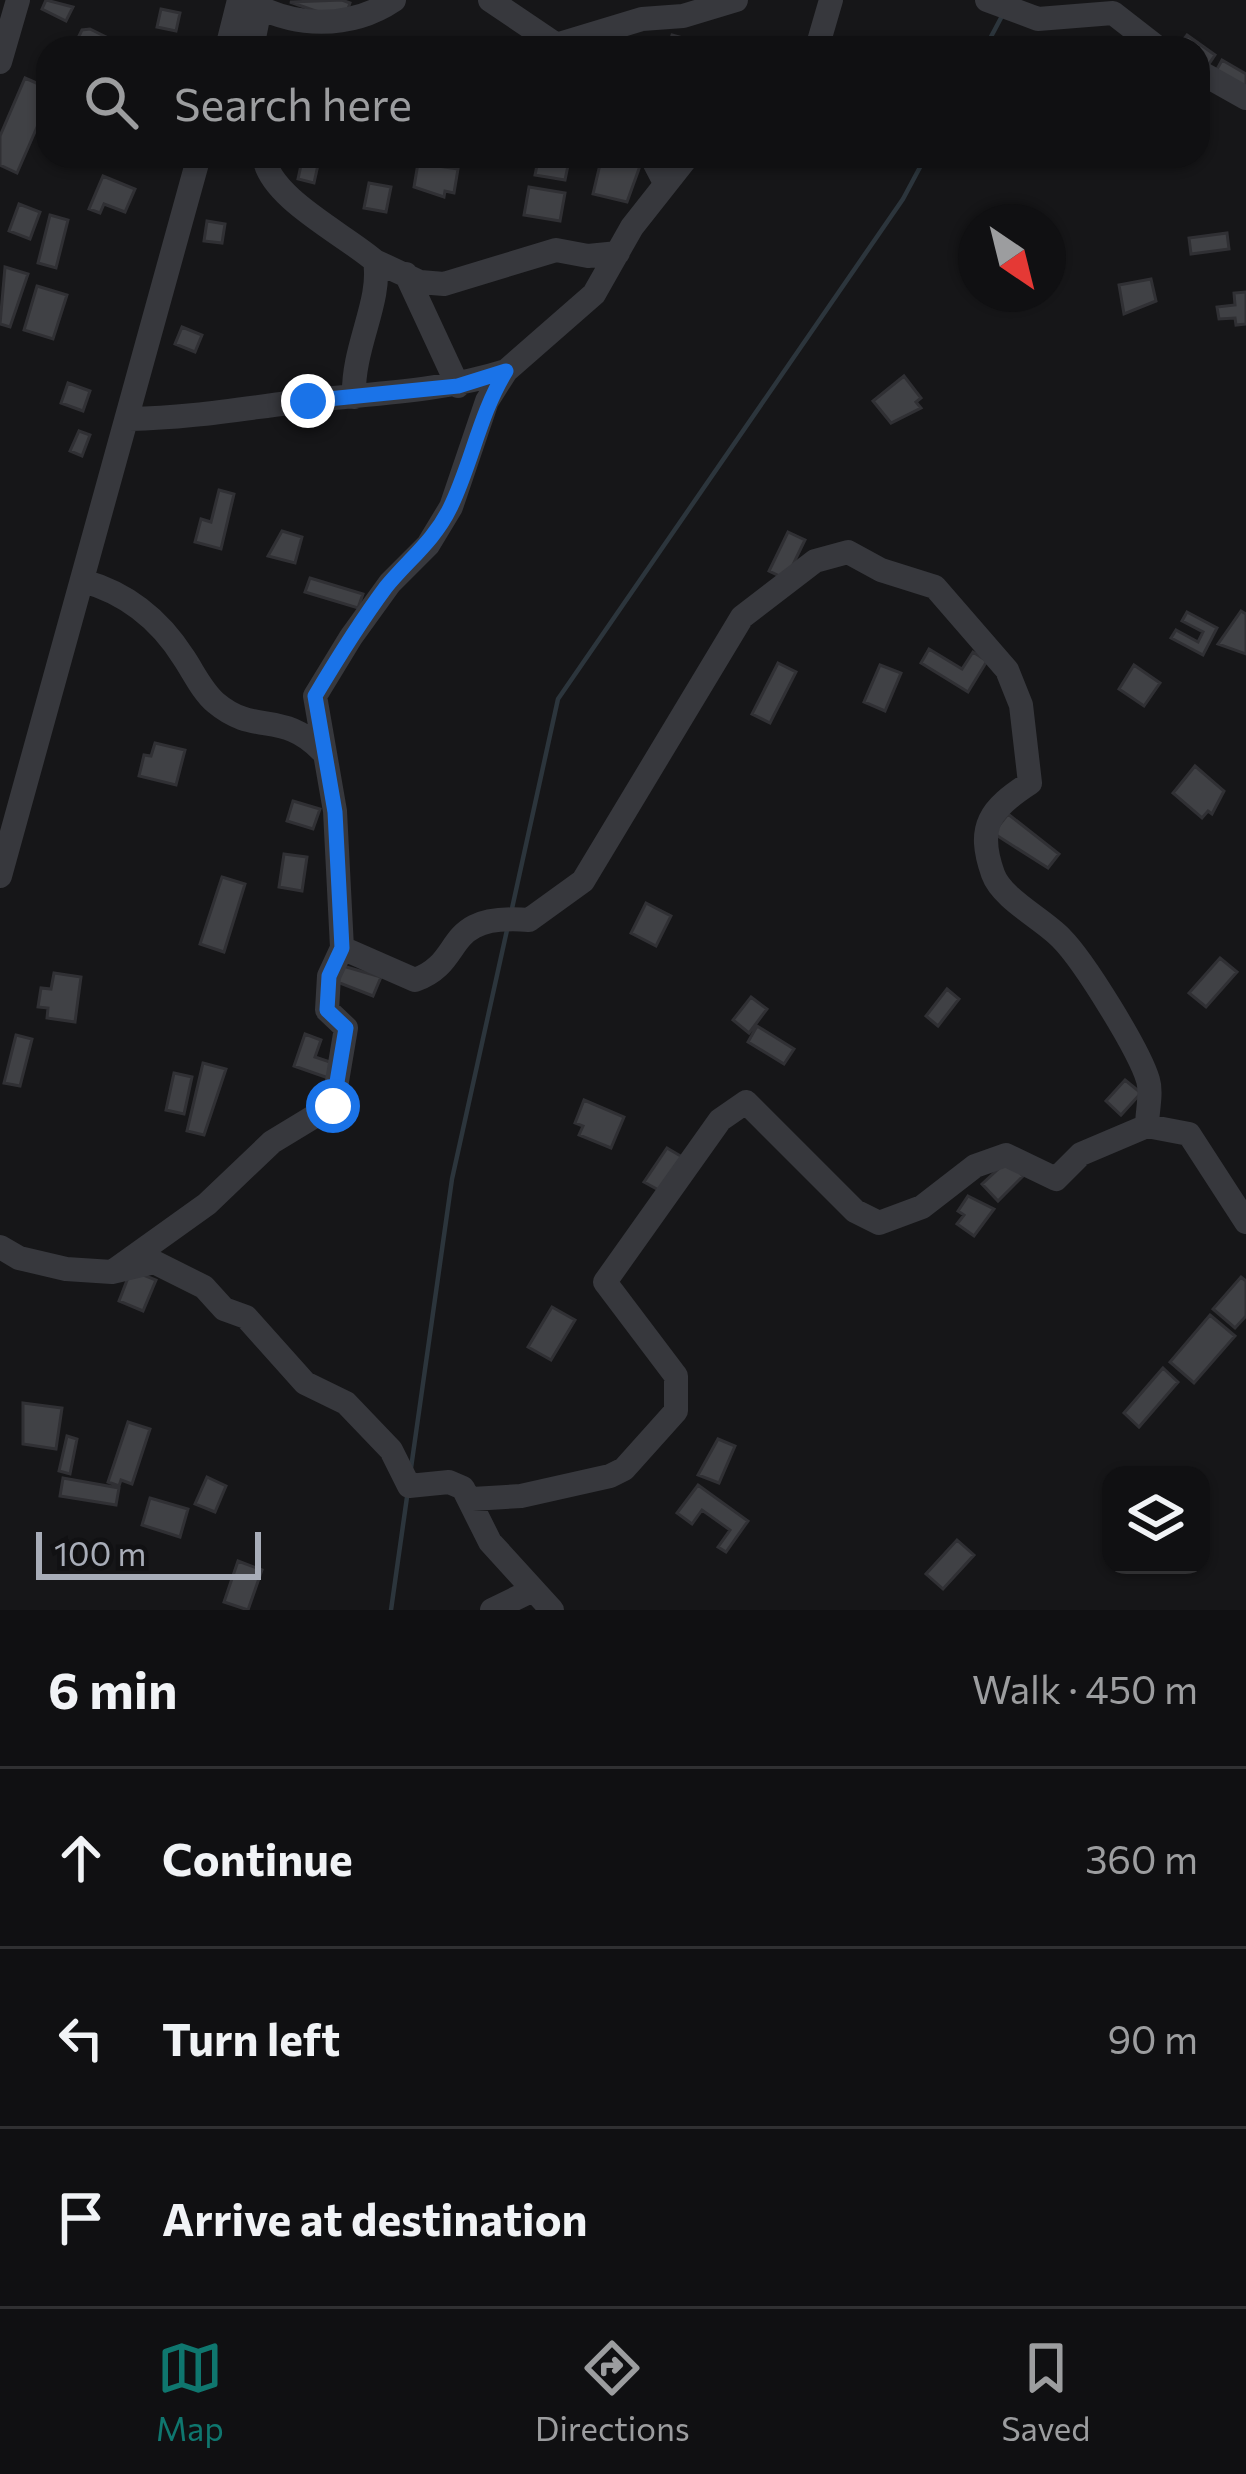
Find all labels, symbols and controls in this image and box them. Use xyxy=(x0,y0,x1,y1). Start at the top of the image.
search box xyxy=(36,36,1210,168)
icon: search xyxy=(78,69,144,135)
text: Search here xyxy=(174,75,412,130)
north arrow xyxy=(958,204,1066,312)
route end xyxy=(281,374,335,428)
route start xyxy=(306,1079,360,1133)
map controls xyxy=(1102,1466,1210,1574)
button: layers xyxy=(1102,1466,1210,1574)
scale bar xyxy=(36,1526,261,1579)
text: 100 m xyxy=(54,1532,146,1573)
text: 6 min xyxy=(48,1657,177,1720)
text: Walk · 450 m xyxy=(972,1664,1198,1712)
icon: ahead xyxy=(48,1825,114,1891)
text: Continue xyxy=(162,1830,353,1885)
text: 360 m xyxy=(1085,1834,1198,1882)
icon: left xyxy=(48,2005,114,2071)
text: Turn left xyxy=(162,2010,340,2065)
text: 90 m xyxy=(1107,2014,1198,2062)
icon: arrive xyxy=(48,2185,114,2251)
text: Arrive at destination xyxy=(162,2190,588,2245)
tab: Map xyxy=(156,2335,224,2448)
tab: Directions xyxy=(535,2335,690,2448)
tab: Saved xyxy=(1001,2335,1090,2448)

